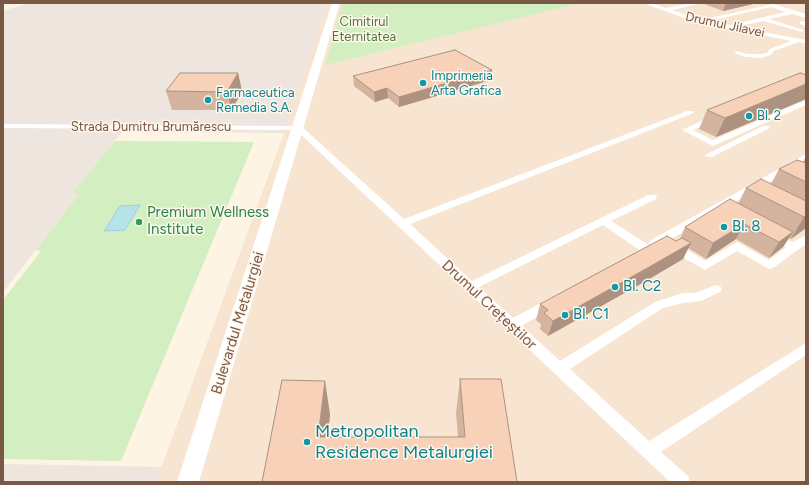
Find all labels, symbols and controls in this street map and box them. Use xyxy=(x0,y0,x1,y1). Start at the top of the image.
street label: Drumul Jilavei xyxy=(684,9,766,41)
park label: Cimitirul Eternitatea xyxy=(332,14,396,45)
place label: Imprimeria Arta Grafica xyxy=(431,68,501,99)
marker: Imprimeria Arta Grafica xyxy=(418,78,428,88)
place label: Farmaceutica Remedia S.A. xyxy=(216,85,295,116)
marker: Farmaceutica Remedia S.A. xyxy=(203,95,213,105)
place label: Bl. 2 xyxy=(757,108,781,124)
marker: Bl. 2 xyxy=(744,111,754,121)
street label: Strada Dumitru Brumărescu xyxy=(71,119,231,135)
place label: Premium Wellness Institute xyxy=(147,204,269,239)
marker: Premium Wellness Institute xyxy=(134,217,144,227)
place label: Bl. 8 xyxy=(732,218,760,236)
marker: Bl. 8 xyxy=(719,222,729,232)
street label: Bulevardul Metalurgiei xyxy=(208,250,268,396)
street label: Drumul Crețeștilor xyxy=(438,256,540,354)
place label: Bl. C2 xyxy=(623,278,661,296)
marker: Bl. C2 xyxy=(610,282,620,292)
place label: Bl. C1 xyxy=(573,306,609,324)
marker: Bl. C1 xyxy=(560,310,570,320)
place label: Metropolitan Residence Metalurgiei xyxy=(315,421,493,464)
marker: Metropolitan Residence Metalurgiei xyxy=(302,437,312,447)

